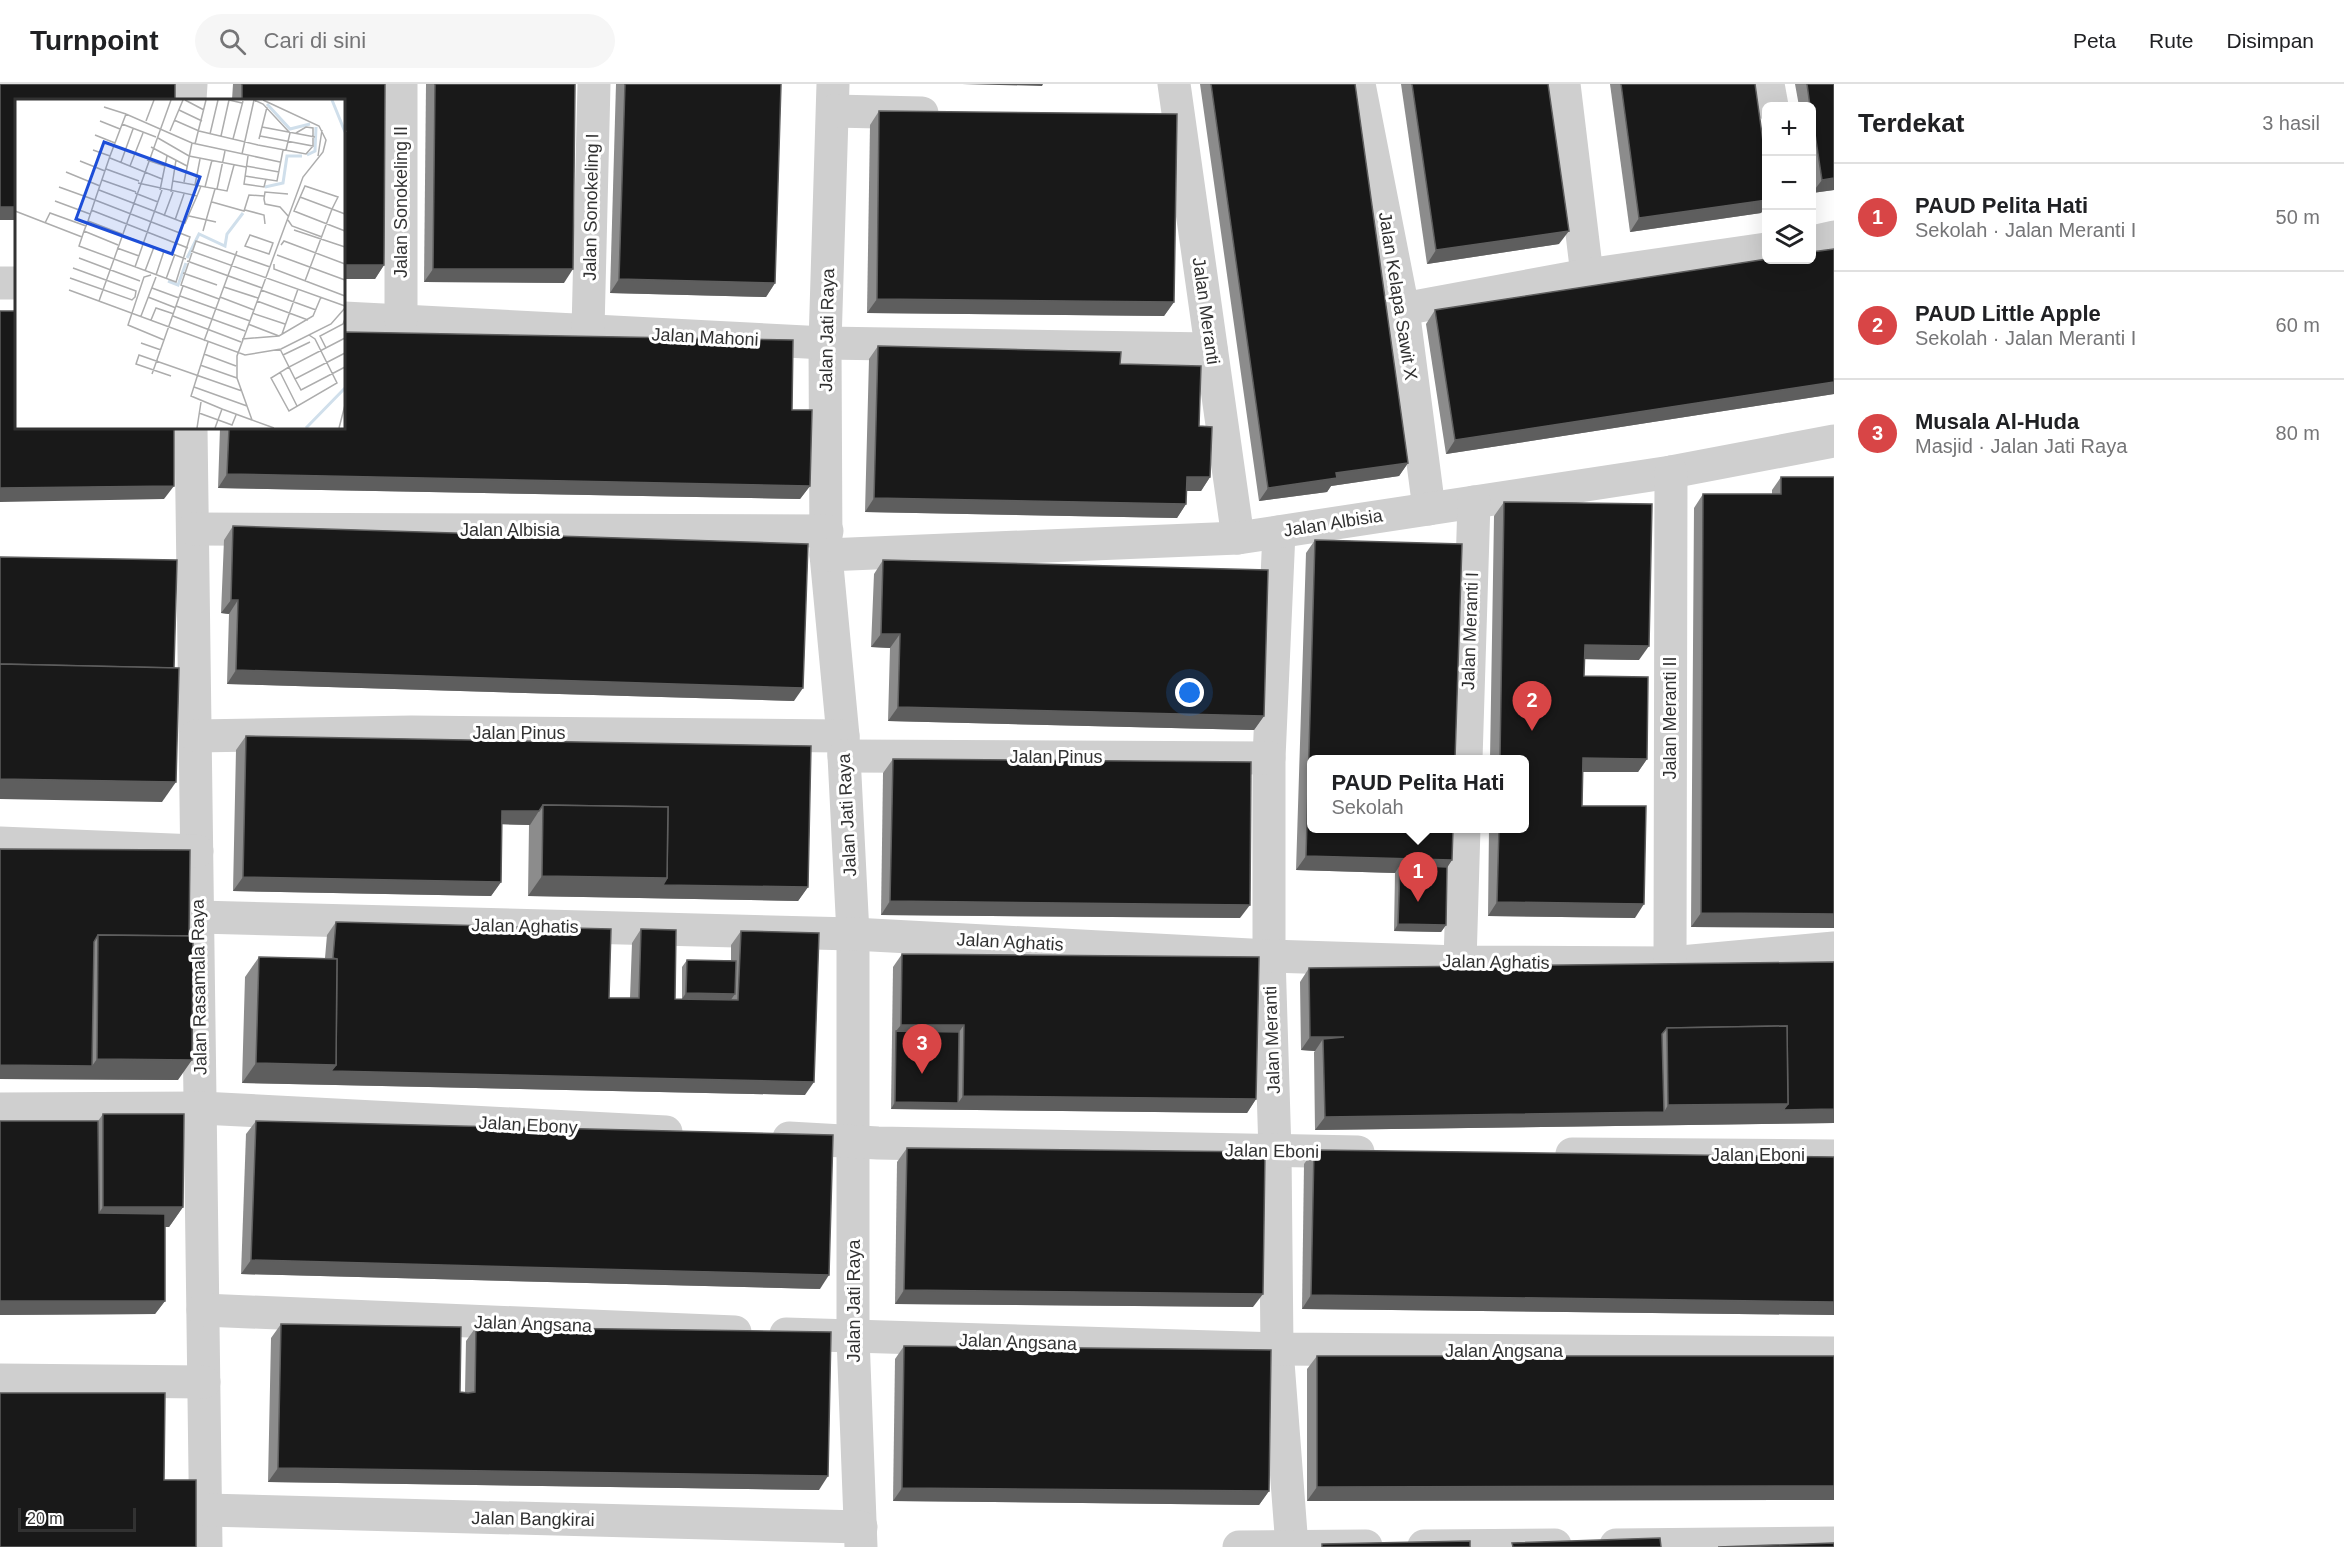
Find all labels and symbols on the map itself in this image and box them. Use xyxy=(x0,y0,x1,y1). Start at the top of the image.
inset map xyxy=(15,99,345,429)
street label: Jalan Sonokeling II xyxy=(391,126,411,278)
street label: Jalan Sonokeling I xyxy=(580,133,602,281)
street label: Jalan Kelapa Sawit X xyxy=(1375,210,1421,382)
street label: Jalan Meranti xyxy=(1189,256,1223,366)
street label: Jalan Jati Raya xyxy=(816,267,838,392)
street label: Jalan Mahoni xyxy=(651,324,759,350)
street label: Jalan Albisia xyxy=(1282,505,1385,541)
street label: Jalan Albisia xyxy=(460,520,561,540)
street label: Jalan Meranti I xyxy=(1458,572,1482,690)
street label: Jalan Meranti II xyxy=(1660,656,1680,780)
your location xyxy=(1175,678,1204,707)
pin: 2 xyxy=(1512,682,1552,731)
street label: Jalan Pinus xyxy=(472,723,566,743)
street label: Jalan Pinus xyxy=(1009,747,1103,767)
street label: Jalan Jati Raya xyxy=(834,752,860,877)
pin: 1 xyxy=(1398,852,1438,902)
street label: Jalan Rasamala Raya xyxy=(187,898,211,1075)
street label: Jalan Aghatis xyxy=(471,915,579,937)
street label: Jalan Aghatis xyxy=(956,929,1064,955)
street label: Jalan Aghatis xyxy=(1442,951,1550,973)
street label: Jalan Meranti xyxy=(1260,986,1284,1094)
pin: 3 xyxy=(902,1024,942,1074)
street label: Jalan Ebony xyxy=(478,1112,578,1138)
street label: Jalan Eboni xyxy=(1225,1140,1319,1162)
street label: Jalan Eboni xyxy=(1711,1145,1805,1165)
street label: Jalan Jati Raya xyxy=(844,1238,864,1363)
street label: Jalan Angsana xyxy=(474,1312,593,1336)
street label: Jalan Angsana xyxy=(959,1330,1078,1354)
street label: Jalan Angsana xyxy=(1445,1341,1564,1361)
scale bar xyxy=(18,1505,136,1532)
street label: Jalan Bangkirai xyxy=(471,1508,595,1530)

